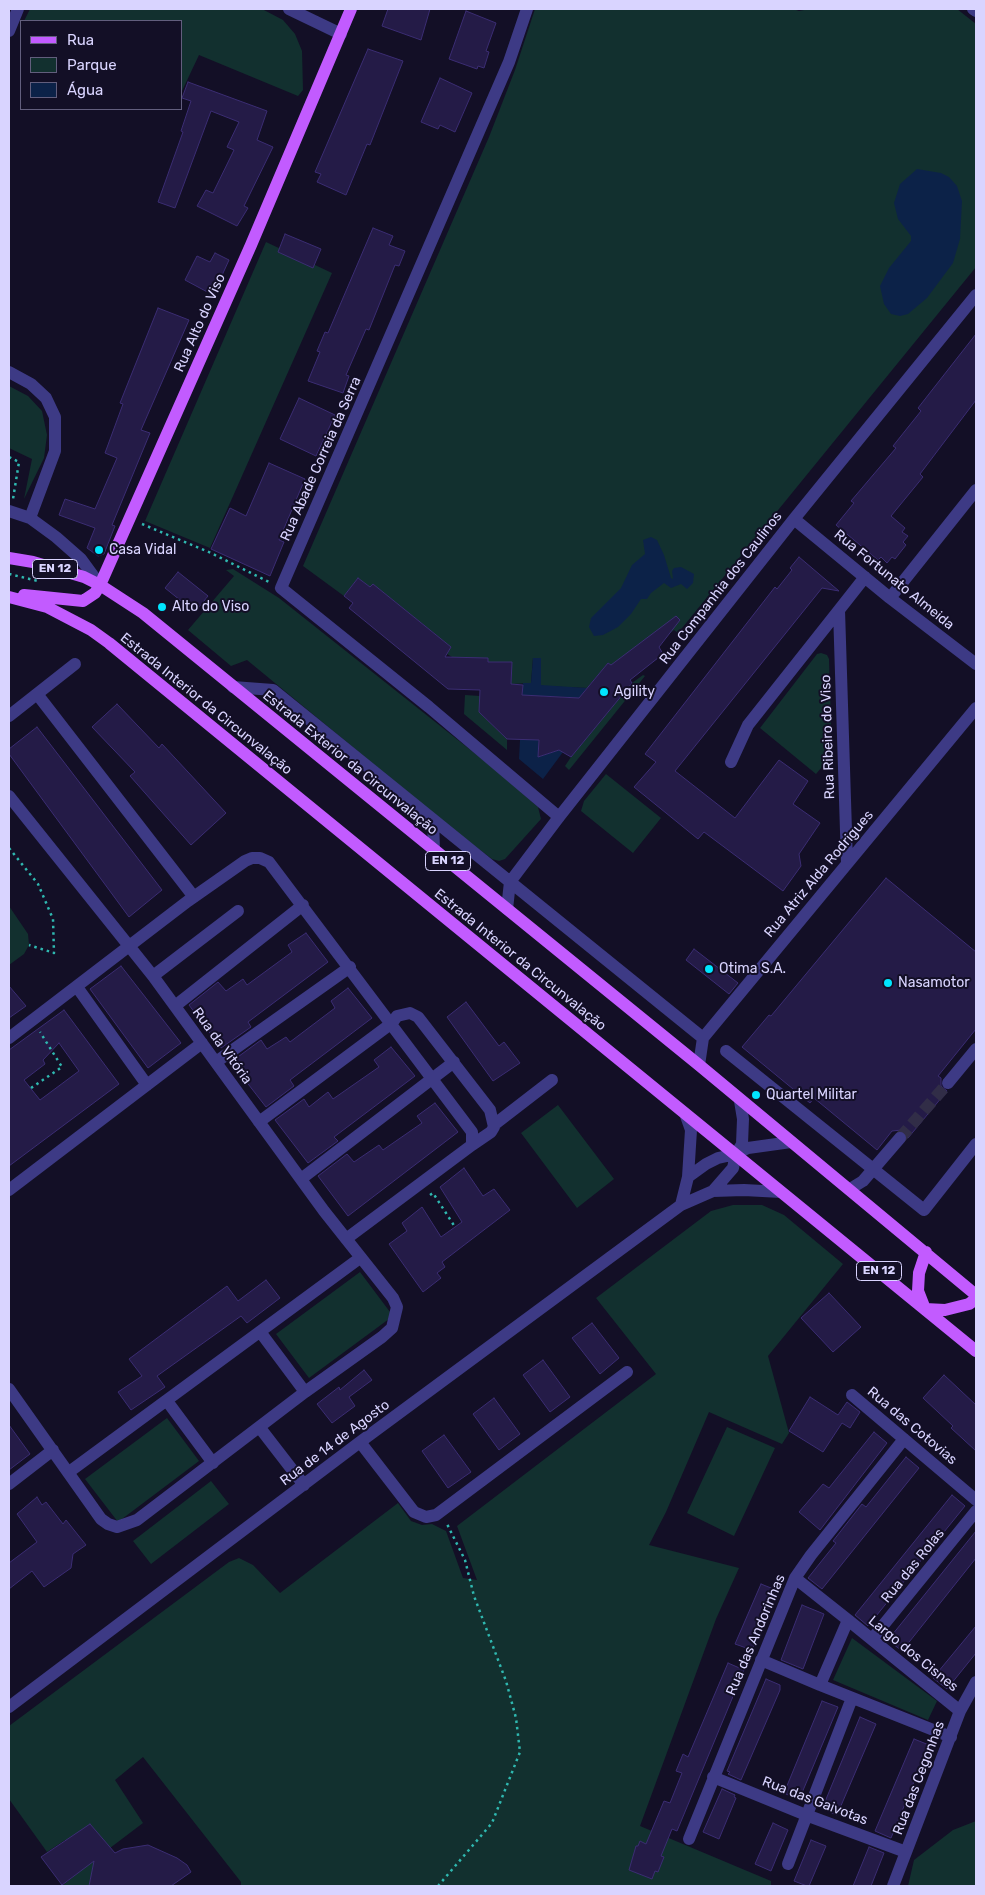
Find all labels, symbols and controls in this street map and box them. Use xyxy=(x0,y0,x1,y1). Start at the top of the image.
legend xyxy=(20,20,182,110)
text: Rua xyxy=(67,31,94,49)
text: Parque xyxy=(67,56,117,74)
text: Água xyxy=(67,81,103,99)
street label: Rua Alto do Viso xyxy=(171,271,229,375)
street label: Rua Abade Correia da Serra xyxy=(277,374,365,544)
street label: Rua Companhia dos Caulinos xyxy=(656,508,786,668)
street label: Rua Fortunato Almeida xyxy=(831,526,957,634)
place label: Casa Vidal xyxy=(109,542,176,558)
marker: Casa Vidal xyxy=(93,544,105,556)
road number: EN 12 xyxy=(32,560,78,578)
place label: Alto do Viso xyxy=(172,599,249,615)
marker: Alto do Viso xyxy=(156,601,168,613)
street label: Estrada Interior da Circunvalação xyxy=(117,629,295,779)
street label: Rua Ribeiro do Viso xyxy=(817,674,839,800)
place label: Agility xyxy=(614,684,655,700)
marker: Agility xyxy=(598,686,610,698)
street label: Estrada Exterior da Circunvalação xyxy=(259,687,441,839)
street label: Rua Atriz Alda Rodrigues xyxy=(761,807,877,941)
road number: EN 12 xyxy=(426,851,470,870)
street label: Estrada Interior da Circunvalação xyxy=(431,885,609,1035)
place label: Otima S.A. xyxy=(719,961,786,977)
marker: Otima S.A. xyxy=(703,963,715,975)
place label: Nasamotor xyxy=(898,975,970,991)
marker: Nasamotor xyxy=(882,977,894,989)
street label: Rua da Vitória xyxy=(189,1004,255,1088)
place label: Quartel Militar xyxy=(766,1087,857,1103)
marker: Quartel Militar xyxy=(750,1089,762,1101)
road number: EN 12 xyxy=(856,1262,902,1280)
street label: Rua das Cotovias xyxy=(864,1384,960,1468)
street label: Rua de 14 de Agosto xyxy=(277,1396,393,1490)
street label: Rua das Rolas xyxy=(878,1525,948,1607)
street label: Rua das Andorinhas xyxy=(723,1572,789,1698)
street label: Largo dos Cisnes xyxy=(865,1613,961,1695)
street label: Rua das Cegonhas xyxy=(890,1719,948,1837)
street label: Rua das Gaivotas xyxy=(760,1773,870,1829)

